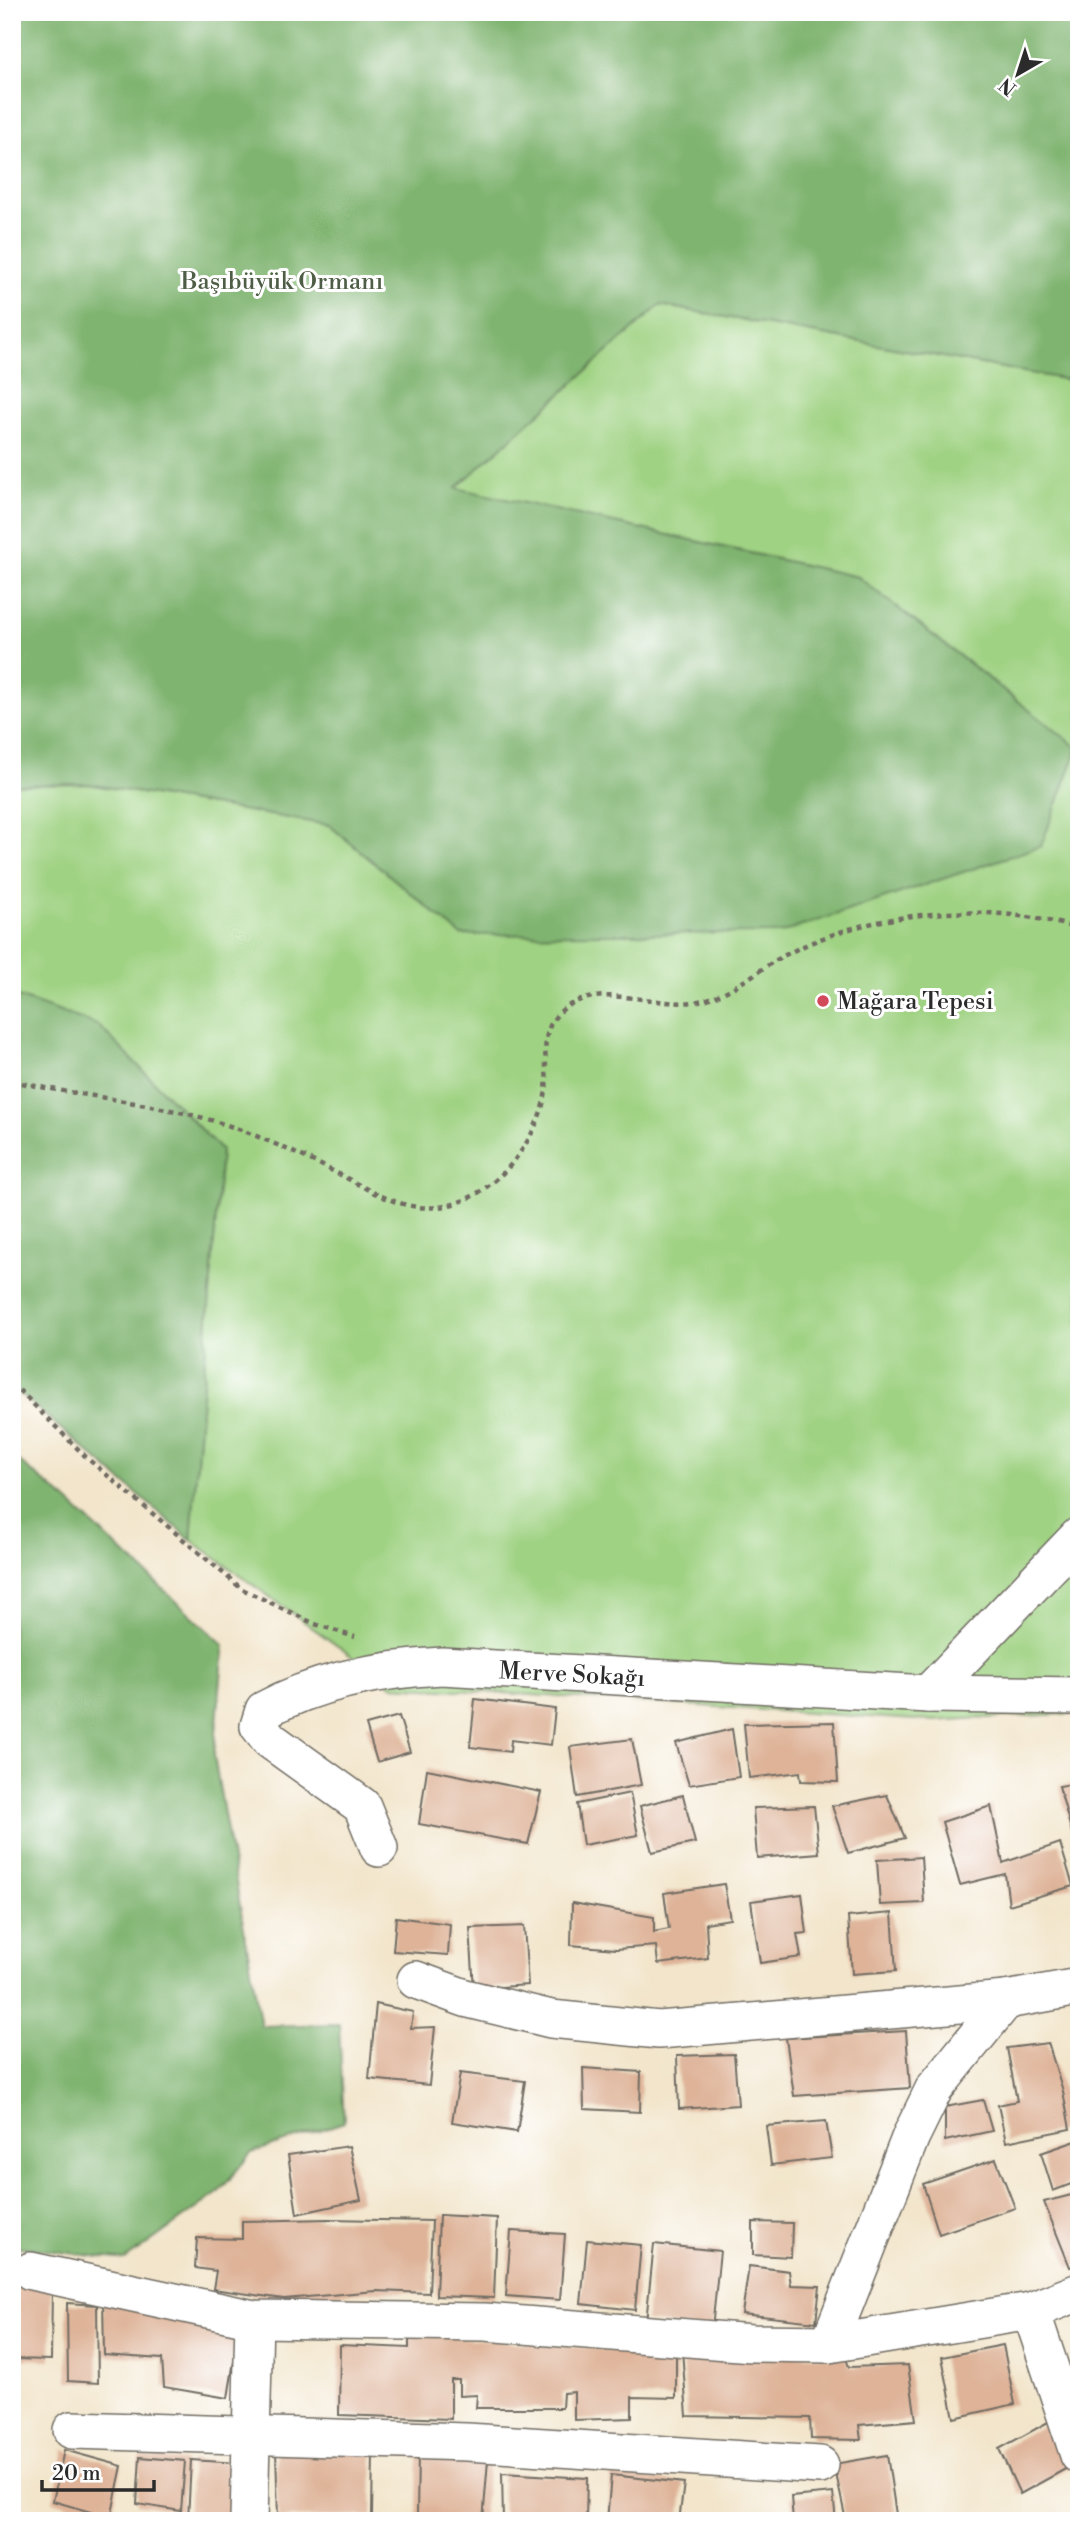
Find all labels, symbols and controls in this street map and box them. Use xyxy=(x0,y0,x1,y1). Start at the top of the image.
north arrow xyxy=(982,38,1052,108)
text: N xyxy=(995,72,1021,100)
park label: Başıbüyük Ormanı xyxy=(180,267,383,297)
place label: Mağara Tepesi xyxy=(837,987,994,1017)
marker: Mağara Tepesi xyxy=(815,993,831,1009)
street label: Merve Sokağı xyxy=(498,1656,646,1694)
scale bar xyxy=(42,2449,154,2493)
text: 20 m xyxy=(52,2461,101,2487)

